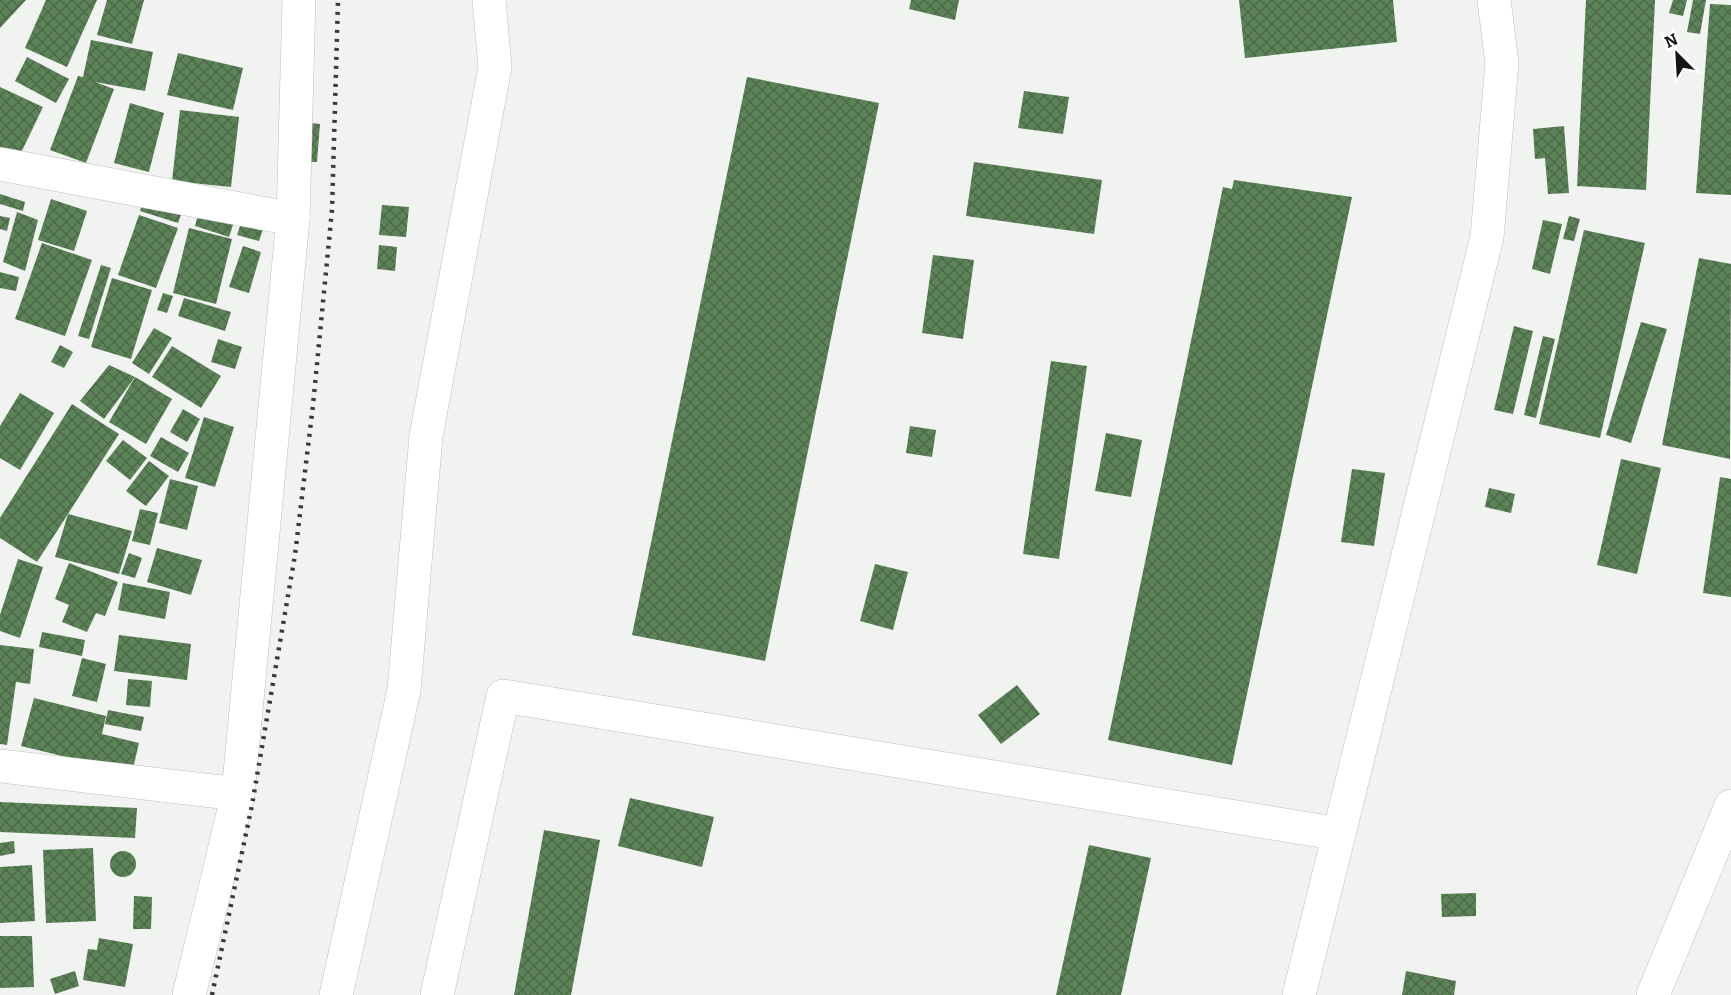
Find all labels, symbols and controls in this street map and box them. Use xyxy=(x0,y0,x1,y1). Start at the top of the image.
north arrow xyxy=(1647,24,1707,84)
text: N xyxy=(1662,30,1681,52)

